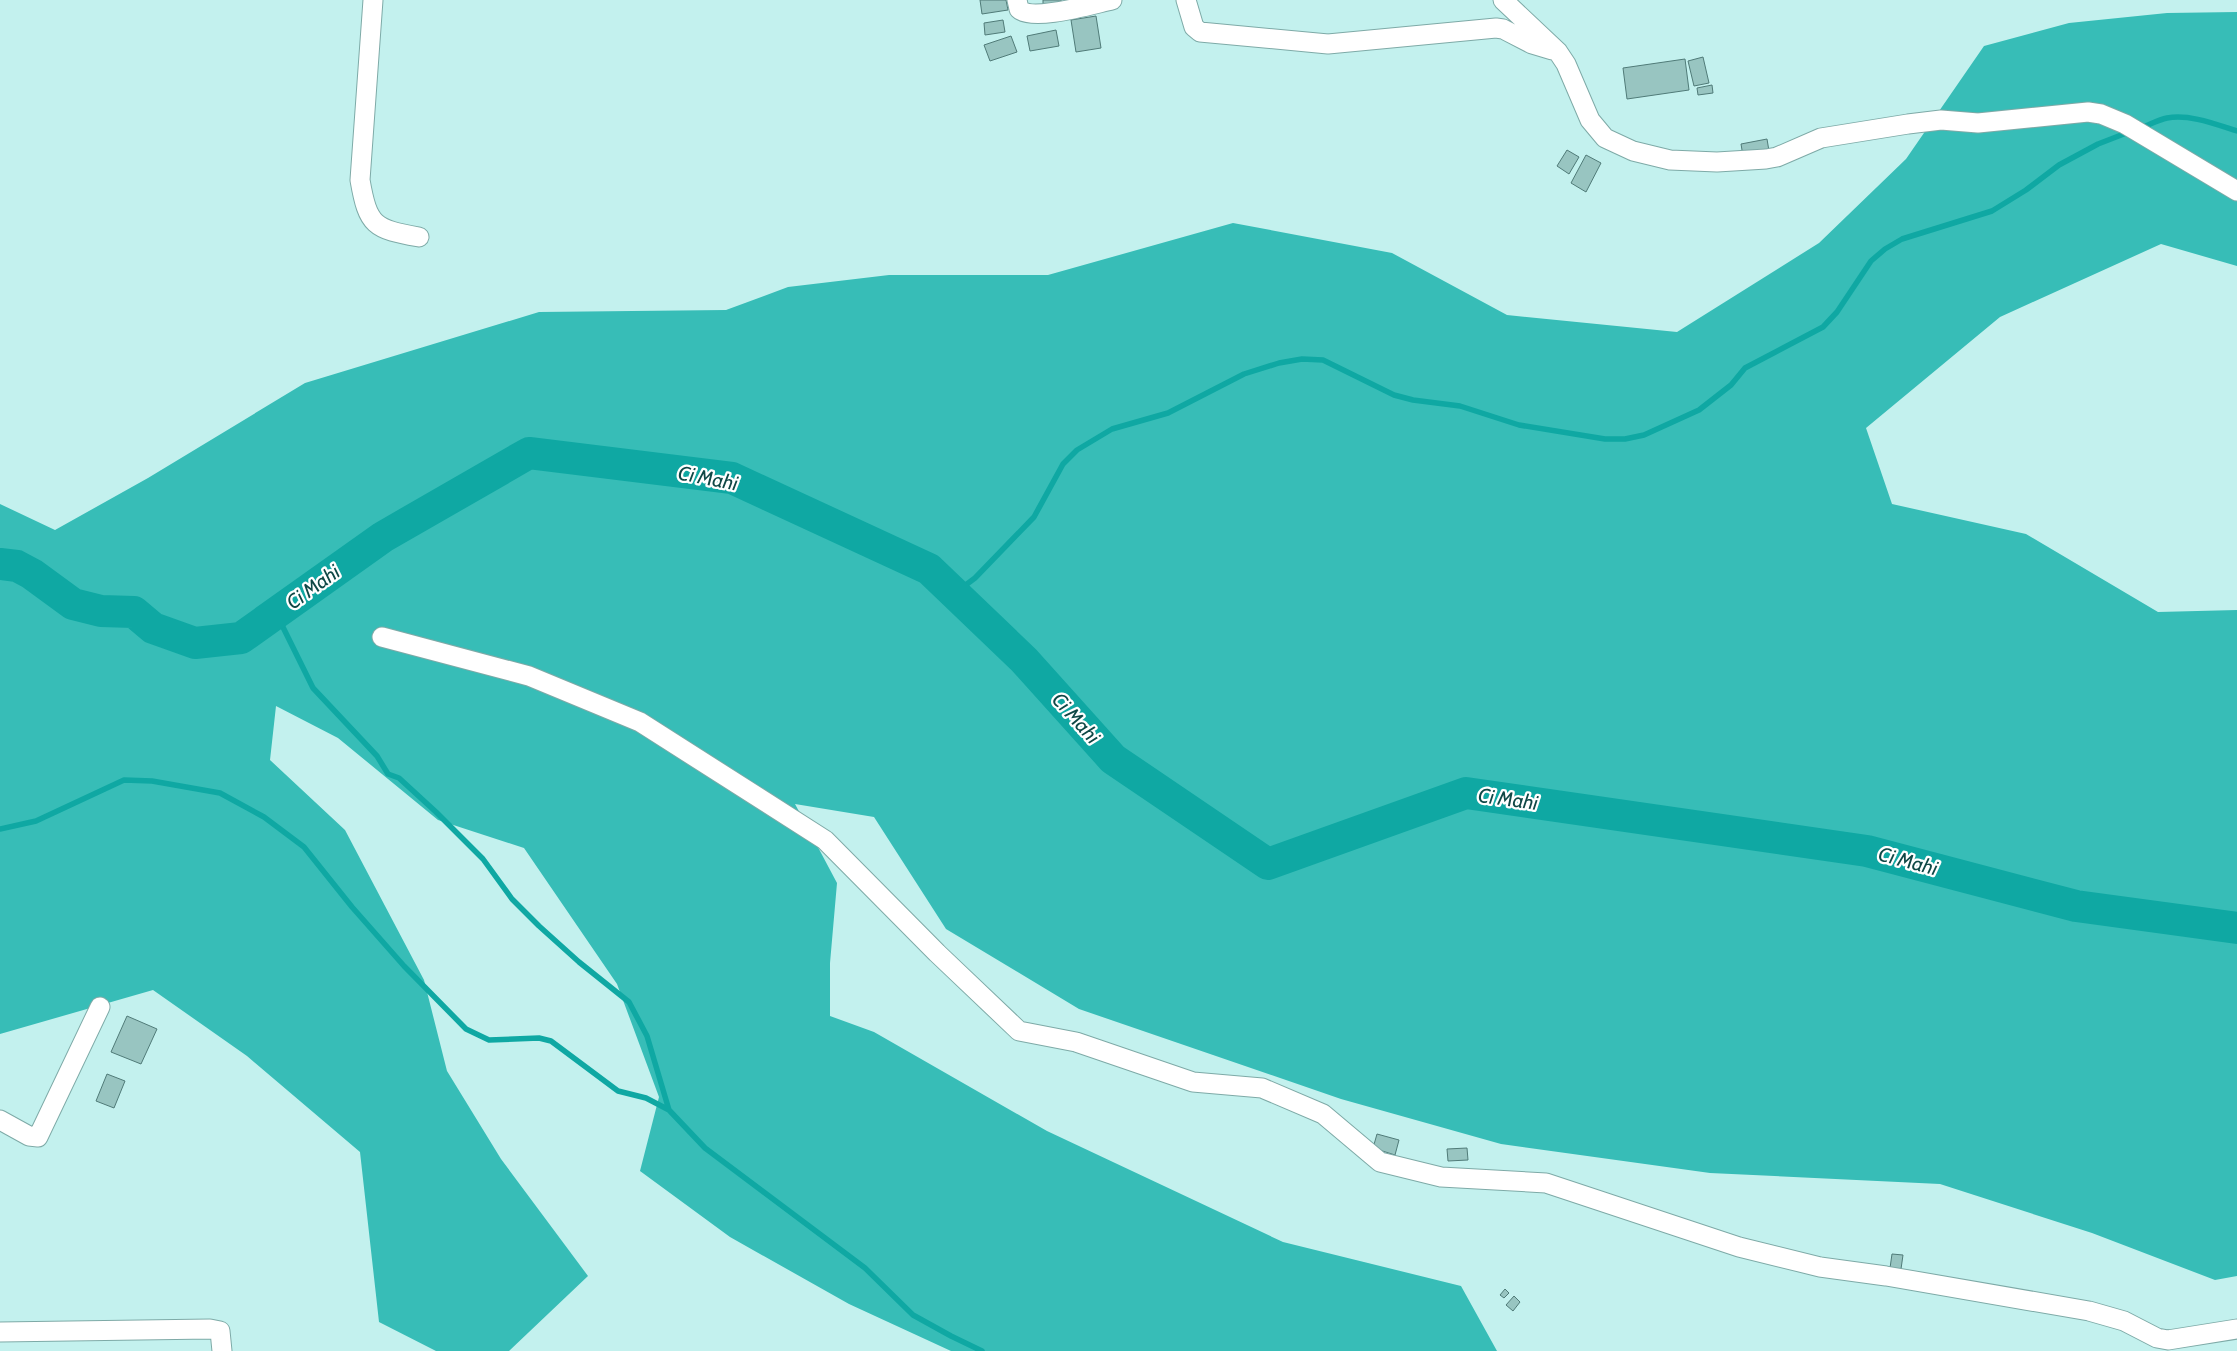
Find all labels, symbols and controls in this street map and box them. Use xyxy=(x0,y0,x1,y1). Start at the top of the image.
water label: Ci Mahi xyxy=(676,460,741,496)
water label: Ci Mahi xyxy=(282,559,345,614)
water label: Ci Mahi xyxy=(1047,688,1106,749)
water label: Ci Mahi xyxy=(1477,783,1540,815)
water label: Ci Mahi xyxy=(1876,842,1941,881)

